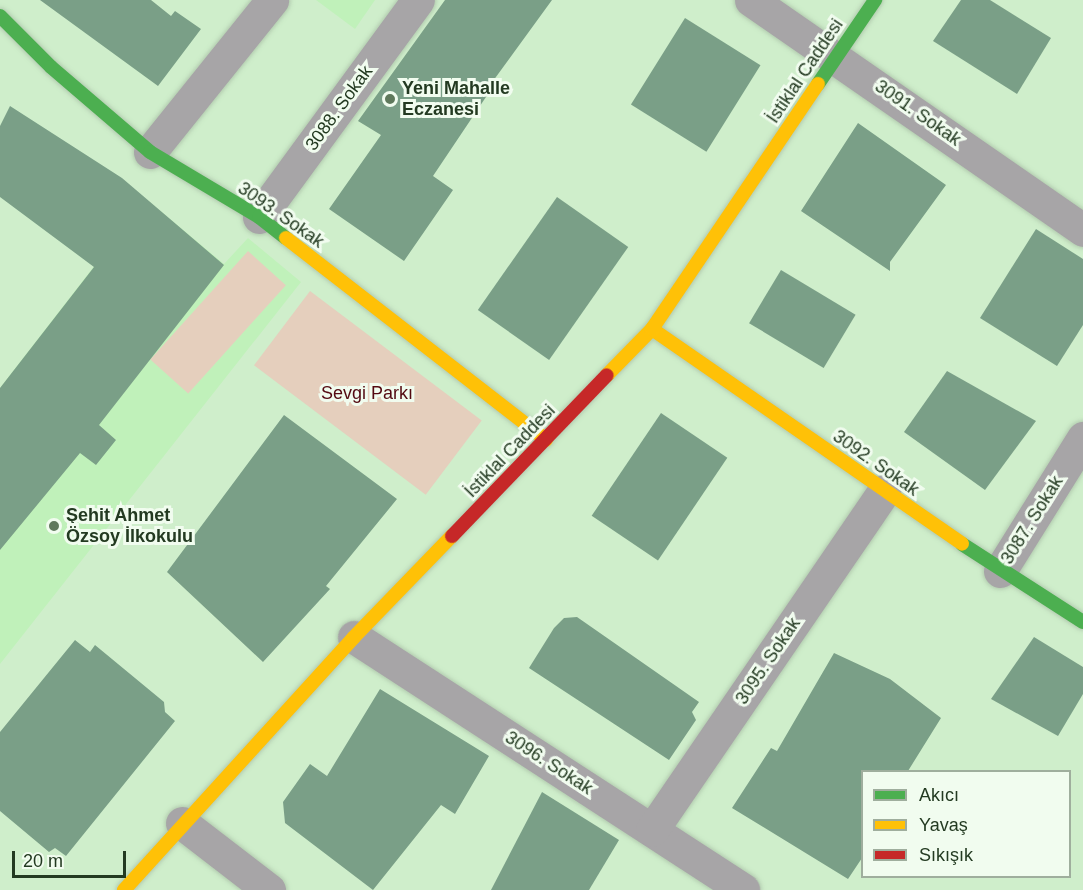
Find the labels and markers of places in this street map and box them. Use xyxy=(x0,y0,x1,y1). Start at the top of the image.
place label: Yeni Mahalle Eczanesi xyxy=(402,78,510,121)
marker: Yeni Mahalle Eczanesi xyxy=(383,92,397,106)
place label: Şehit Ahmet Özsoy İlkokulu xyxy=(66,505,193,548)
marker: Şehit Ahmet Özsoy İlkokulu xyxy=(47,519,61,533)

